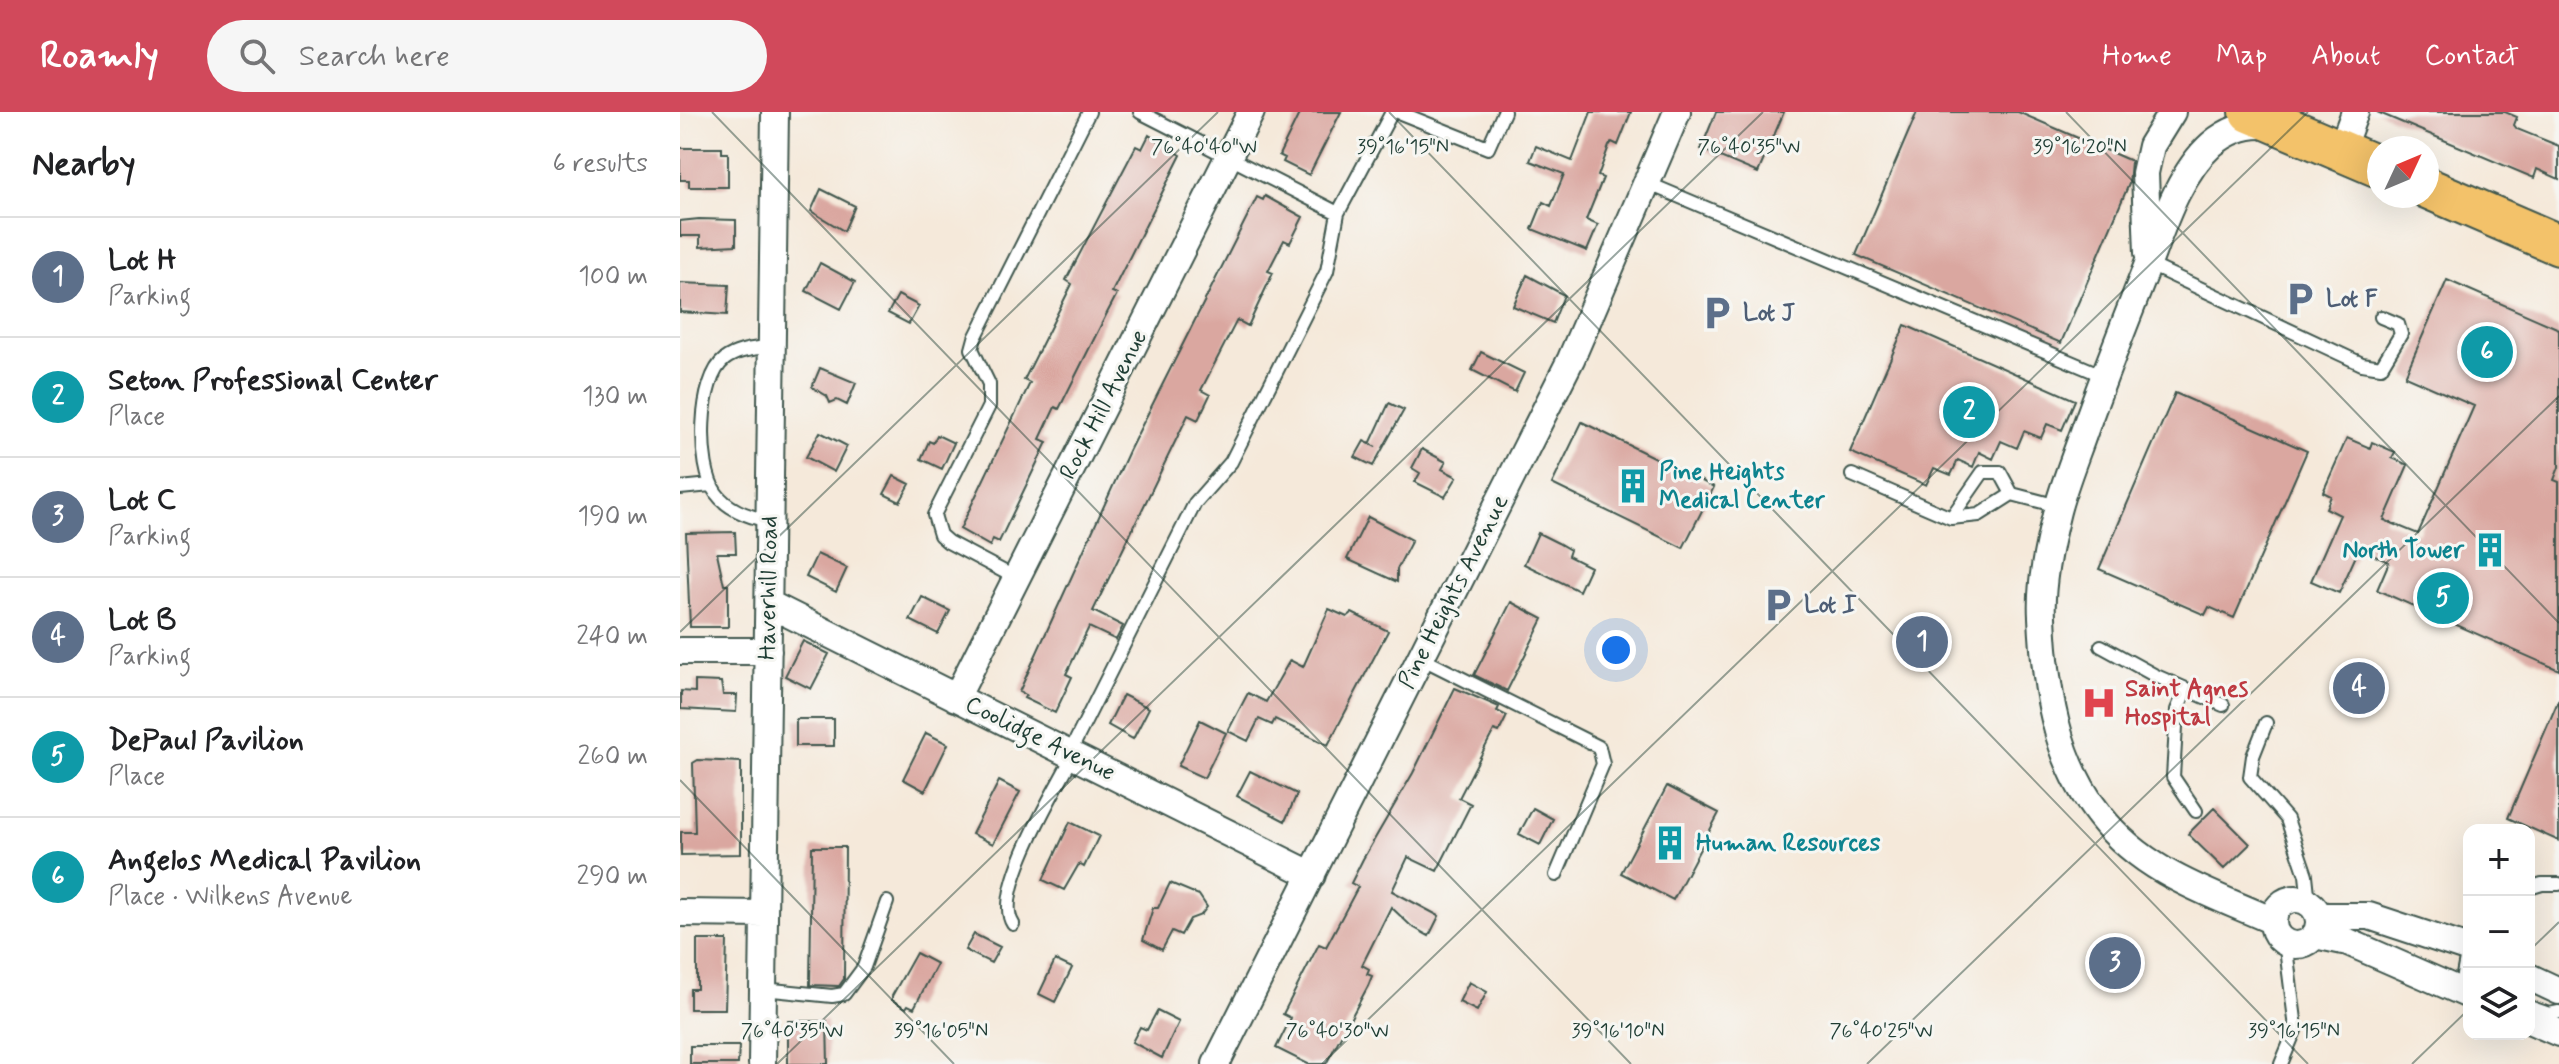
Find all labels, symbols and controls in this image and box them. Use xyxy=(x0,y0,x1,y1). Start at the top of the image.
search box xyxy=(207,20,767,92)
text: Roamly xyxy=(40,32,159,81)
icon: search xyxy=(235,34,279,78)
text: Search here xyxy=(299,37,450,76)
text: Home xyxy=(2102,38,2172,75)
text: Map xyxy=(2216,38,2267,75)
text: About xyxy=(2311,38,2380,75)
text: Contact xyxy=(2424,38,2519,75)
text: 76°40'40"W xyxy=(1151,134,1257,161)
text: 39°16'15"N xyxy=(1357,134,1449,161)
text: 76°40'35"W xyxy=(1698,134,1800,161)
text: 39°16'20"N xyxy=(2033,134,2127,161)
north arrow xyxy=(2367,136,2439,208)
text: Nearby xyxy=(32,142,136,187)
text: 6 results xyxy=(553,147,648,181)
text: Lot H xyxy=(108,241,176,280)
text: 1 xyxy=(52,260,64,294)
text: 100 m xyxy=(578,260,648,294)
text: Parking xyxy=(108,280,191,314)
parking icon: Lot F xyxy=(2281,280,2319,318)
place label: Lot F xyxy=(2326,284,2378,315)
parking icon: Lot J xyxy=(1698,294,1736,332)
place label: Lot J xyxy=(1743,298,1795,329)
pin: 6 xyxy=(2461,322,2513,382)
street label: Rock Hill Avenue xyxy=(1053,325,1155,485)
text: Seton Professional Center xyxy=(108,361,438,400)
text: 2 xyxy=(52,380,64,414)
text: 130 m xyxy=(582,380,648,414)
pin: 2 xyxy=(1943,382,1995,442)
text: Place xyxy=(108,400,165,434)
place label: Pine Heights Medical Center xyxy=(1659,457,1826,516)
building icon: Pine Heights Medical Center xyxy=(1614,467,1652,505)
text: Lot C xyxy=(108,481,176,520)
street label: Pine Heights Avenue xyxy=(1392,489,1516,694)
text: 3 xyxy=(52,500,64,534)
text: 190 m xyxy=(578,500,648,534)
street label: Haverhill Road xyxy=(752,516,786,660)
text: Parking xyxy=(108,520,191,554)
building icon: North Tower xyxy=(2471,531,2509,569)
place label: North Tower xyxy=(2342,535,2465,566)
pin: 5 xyxy=(2417,568,2469,628)
parking icon: Lot I xyxy=(1759,586,1797,624)
place label: Lot I xyxy=(1804,590,1857,621)
text: Lot B xyxy=(108,601,176,640)
pin: 1 xyxy=(1896,612,1948,672)
text: 4 xyxy=(50,620,66,654)
text: 240 m xyxy=(576,620,648,654)
your location xyxy=(1596,630,1636,670)
text: Parking xyxy=(108,640,191,674)
pin: 4 xyxy=(2333,658,2385,718)
place label: Saint Agnes Hospital xyxy=(2125,674,2249,733)
hospital icon: Saint Agnes Hospital xyxy=(2080,684,2118,722)
street label: Coolidge Avenue xyxy=(959,689,1120,791)
text: DePaul Pavilion xyxy=(108,721,304,760)
text: 5 xyxy=(50,740,66,774)
text: 260 m xyxy=(578,740,648,774)
text: Place xyxy=(108,760,165,794)
building icon: Human Resources xyxy=(1651,824,1689,862)
map controls xyxy=(2463,824,2535,1040)
button: + xyxy=(2463,824,2535,896)
place label: Human Resources xyxy=(1696,828,1881,859)
text: Angelos Medical Pavilion xyxy=(108,841,421,880)
text: 6 xyxy=(51,860,65,894)
text: 290 m xyxy=(576,860,648,894)
text: Place · Wilkens Avenue xyxy=(108,880,352,914)
button: − xyxy=(2463,896,2535,968)
pin: 3 xyxy=(2089,933,2141,993)
button: layers xyxy=(2463,968,2535,1040)
text: 76°40'35"W xyxy=(741,1018,843,1045)
text: 39°16'05"N xyxy=(894,1018,988,1045)
text: 76°40'30"W xyxy=(1285,1018,1389,1045)
text: 39°16'10"N xyxy=(1572,1018,1664,1045)
text: 76°40'25"W xyxy=(1829,1018,1933,1045)
text: 39°16'15"N xyxy=(2248,1018,2340,1045)

